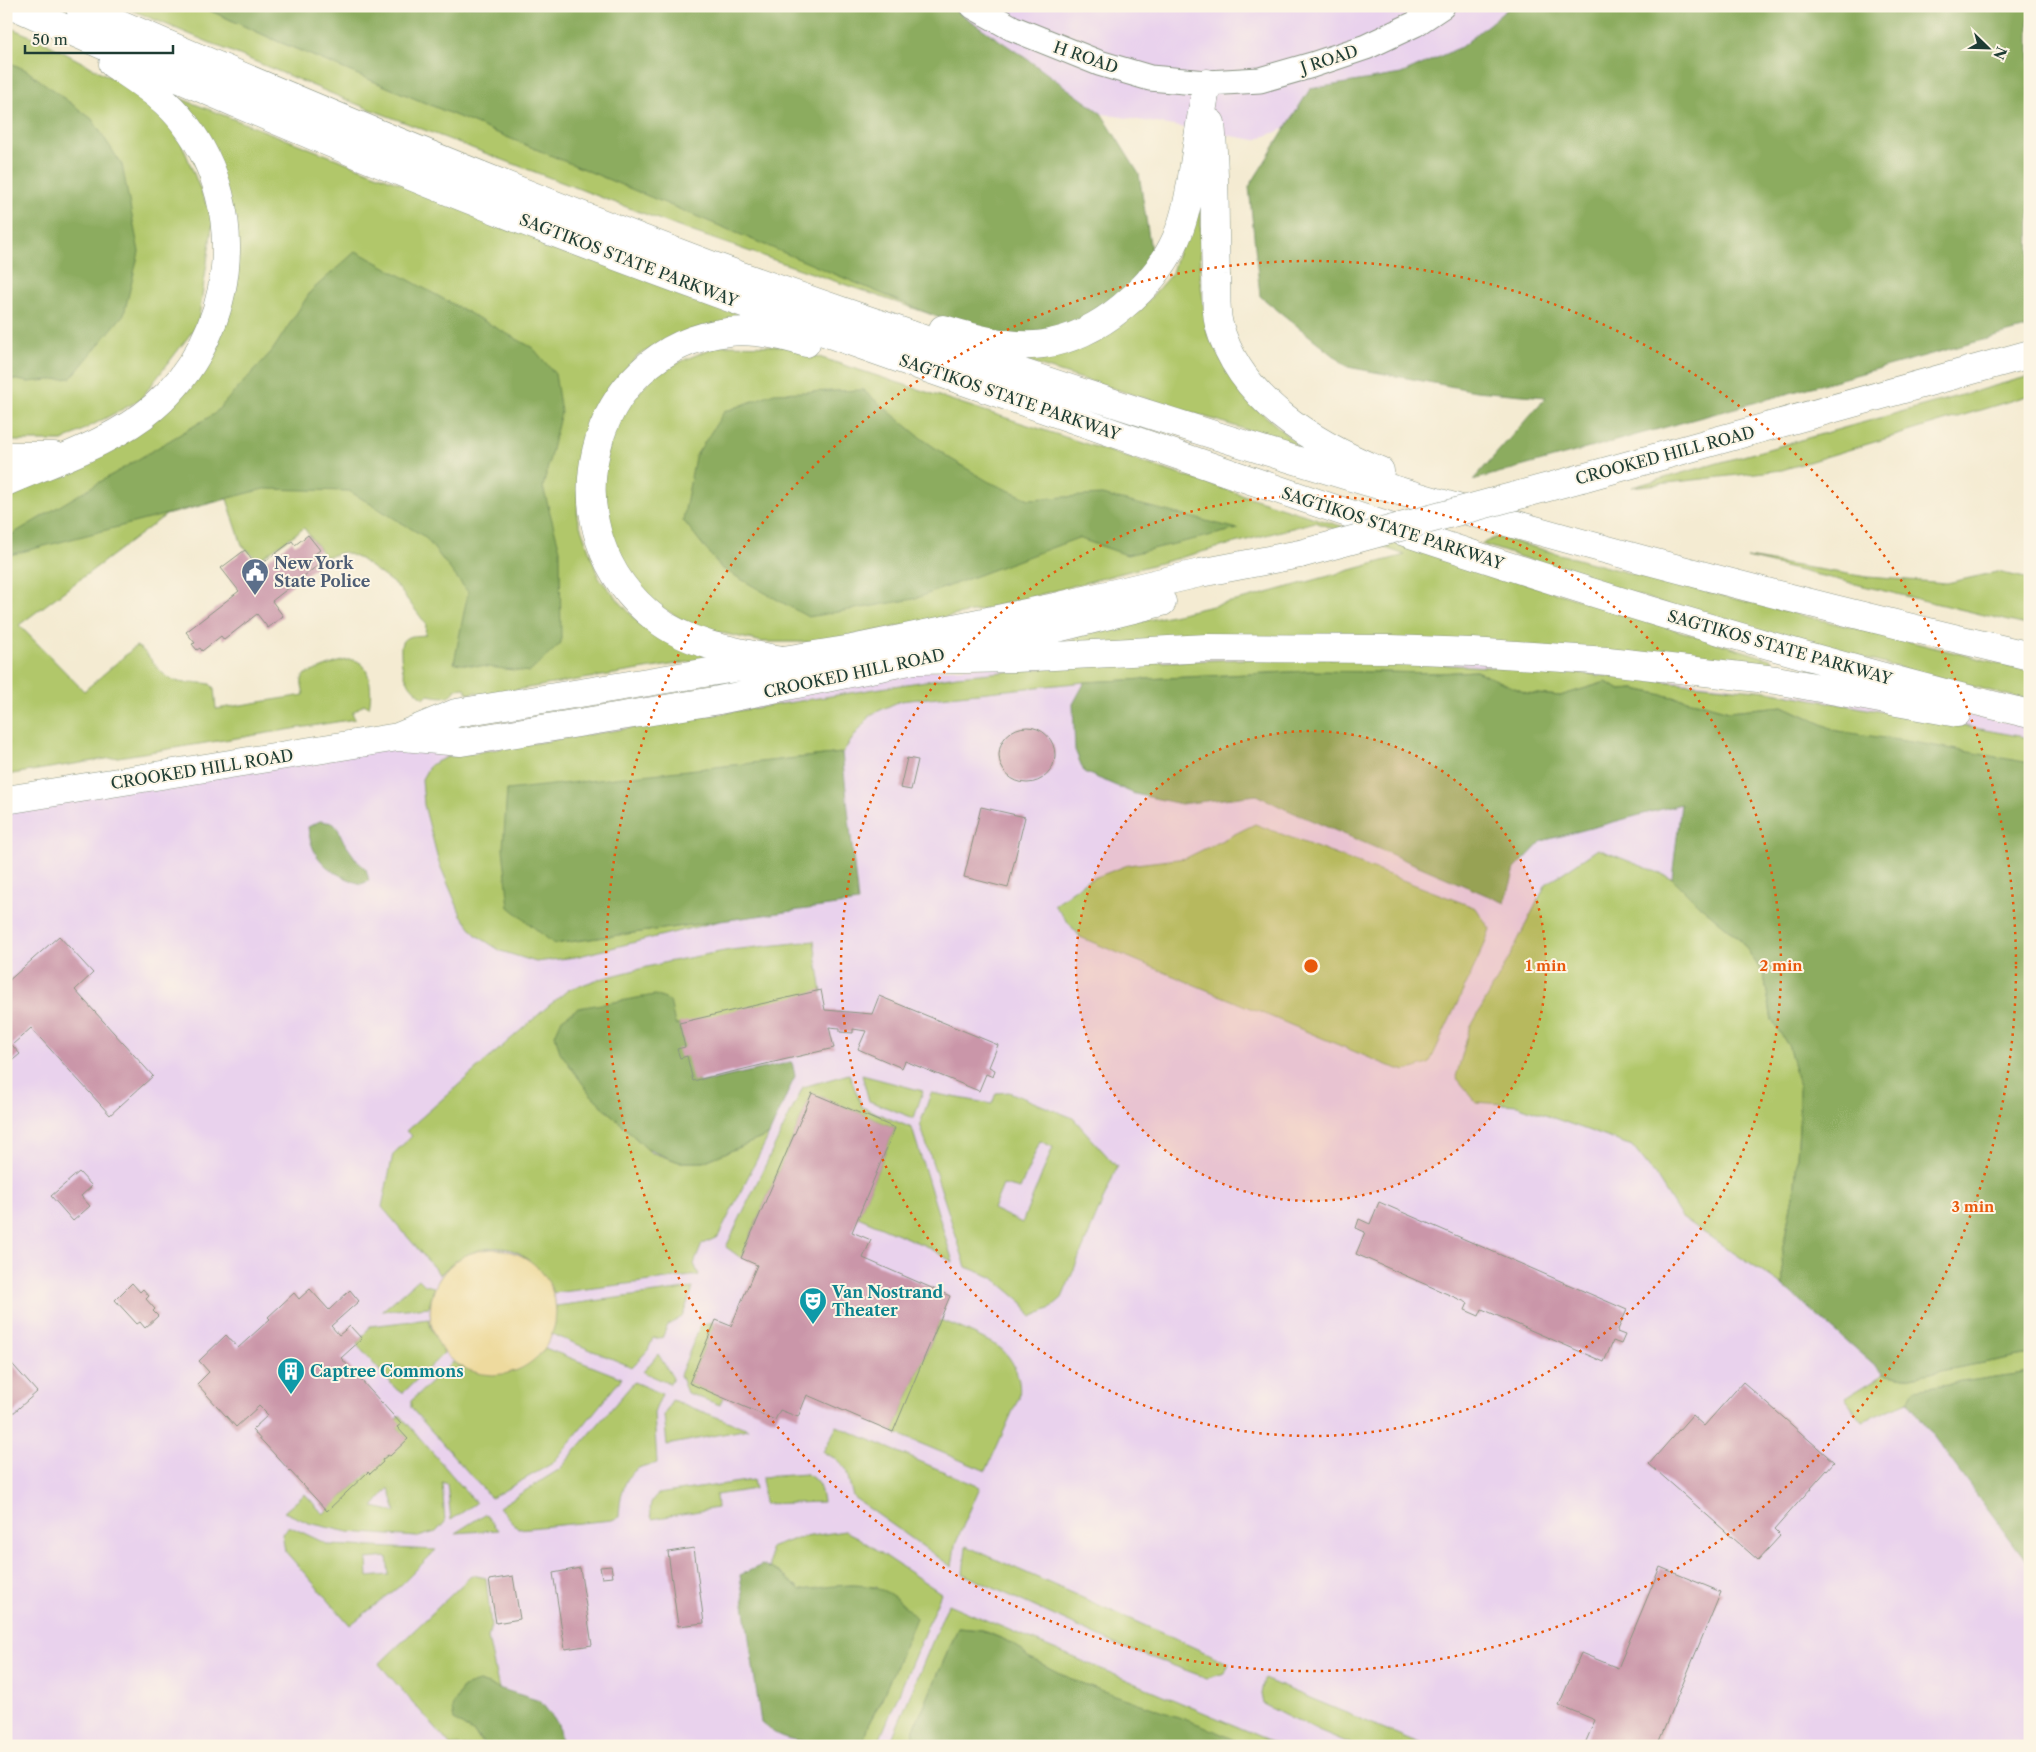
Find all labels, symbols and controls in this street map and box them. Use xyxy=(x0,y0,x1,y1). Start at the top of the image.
scale bar xyxy=(25,22,172,54)
north arrow xyxy=(1964,22,2014,72)
text: 50 m xyxy=(32,30,68,49)
street label: H ROAD xyxy=(1051,37,1121,77)
street label: J ROAD xyxy=(1295,40,1360,79)
text: N xyxy=(1989,44,2011,62)
street label: SAGTIKOS STATE PARKWAY xyxy=(517,209,742,311)
street label: SAGTIKOS STATE PARKWAY xyxy=(897,350,1124,445)
street label: CROOKED HILL ROAD xyxy=(1573,421,1757,489)
street label: SAGTIKOS STATE PARKWAY xyxy=(1279,483,1507,574)
place label: New York State Police xyxy=(274,553,371,591)
public building icon: New York State Police xyxy=(240,557,270,596)
street label: SAGTIKOS STATE PARKWAY xyxy=(1665,605,1895,689)
street label: CROOKED HILL ROAD xyxy=(762,644,946,702)
street label: CROOKED HILL ROAD xyxy=(109,745,295,793)
text: 1 min xyxy=(1525,956,1567,975)
text: 2 min xyxy=(1759,956,1803,975)
centre of rings xyxy=(1302,957,1320,975)
text: 3 min xyxy=(1952,1197,1995,1216)
place label: Van Nostrand Theater xyxy=(831,1282,943,1320)
theatre icon: Van Nostrand Theater xyxy=(798,1286,828,1325)
building icon: Captree Commons xyxy=(276,1356,306,1395)
place label: Captree Commons xyxy=(310,1361,464,1381)

